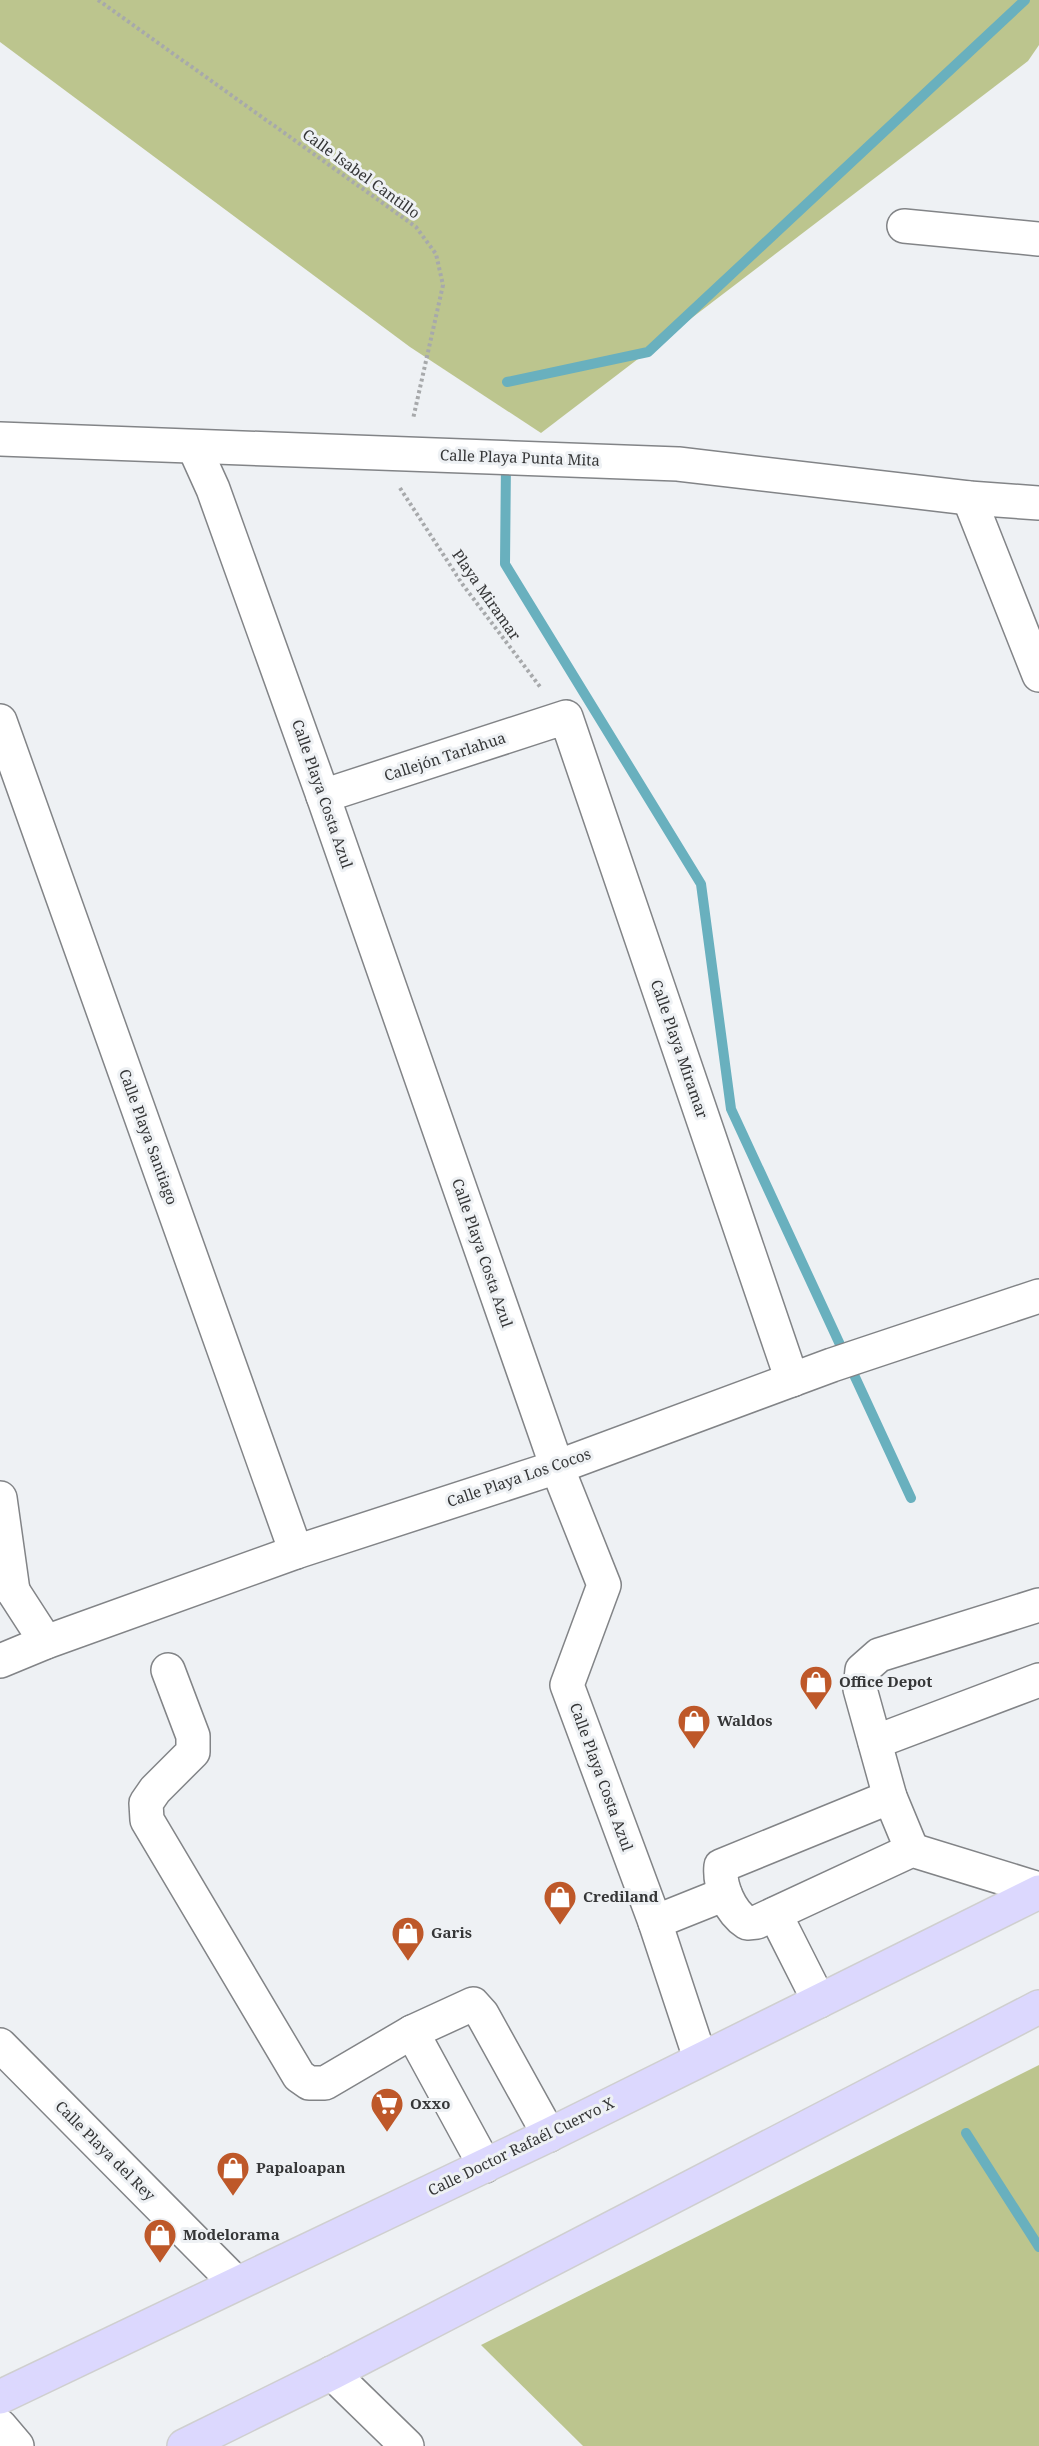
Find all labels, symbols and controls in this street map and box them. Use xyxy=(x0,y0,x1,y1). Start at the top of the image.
street label: Calle Isabel Cantillo xyxy=(299,124,424,223)
street label: Calle Playa Punta Mita xyxy=(440,444,600,470)
street label: Playa Miramar xyxy=(448,545,526,644)
street label: Calle Playa Costa Azul xyxy=(288,717,358,871)
street label: Callejón Tarlahua xyxy=(381,727,508,785)
street label: Calle Playa Miramar xyxy=(647,977,713,1121)
street label: Calle Playa Santiago xyxy=(115,1066,183,1207)
street label: Calle Playa Costa Azul xyxy=(448,1176,518,1330)
street label: Calle Playa Los Cocos xyxy=(444,1443,593,1511)
shop icon: Office Depot xyxy=(798,1664,834,1711)
place label: Office Depot xyxy=(839,1671,932,1691)
street label: Calle Playa Costa Azul xyxy=(566,1700,638,1854)
shop icon: Waldos xyxy=(676,1703,712,1750)
place label: Waldos xyxy=(717,1710,772,1730)
shop icon: Crediland xyxy=(542,1879,578,1926)
place label: Crediland xyxy=(583,1886,659,1906)
shop icon: Garis xyxy=(390,1915,426,1962)
place label: Garis xyxy=(431,1922,472,1942)
supermarket icon: Oxxo xyxy=(369,2086,405,2133)
street label: Calle Doctor Rafaél Cuervo X xyxy=(424,2092,617,2200)
place label: Oxxo xyxy=(410,2093,450,2113)
street label: Calle Playa del Rey xyxy=(51,2096,160,2205)
shop icon: Papaloapan xyxy=(215,2150,251,2197)
place label: Papaloapan xyxy=(256,2157,345,2177)
shop icon: Modelorama xyxy=(142,2217,178,2264)
place label: Modelorama xyxy=(183,2224,280,2244)

